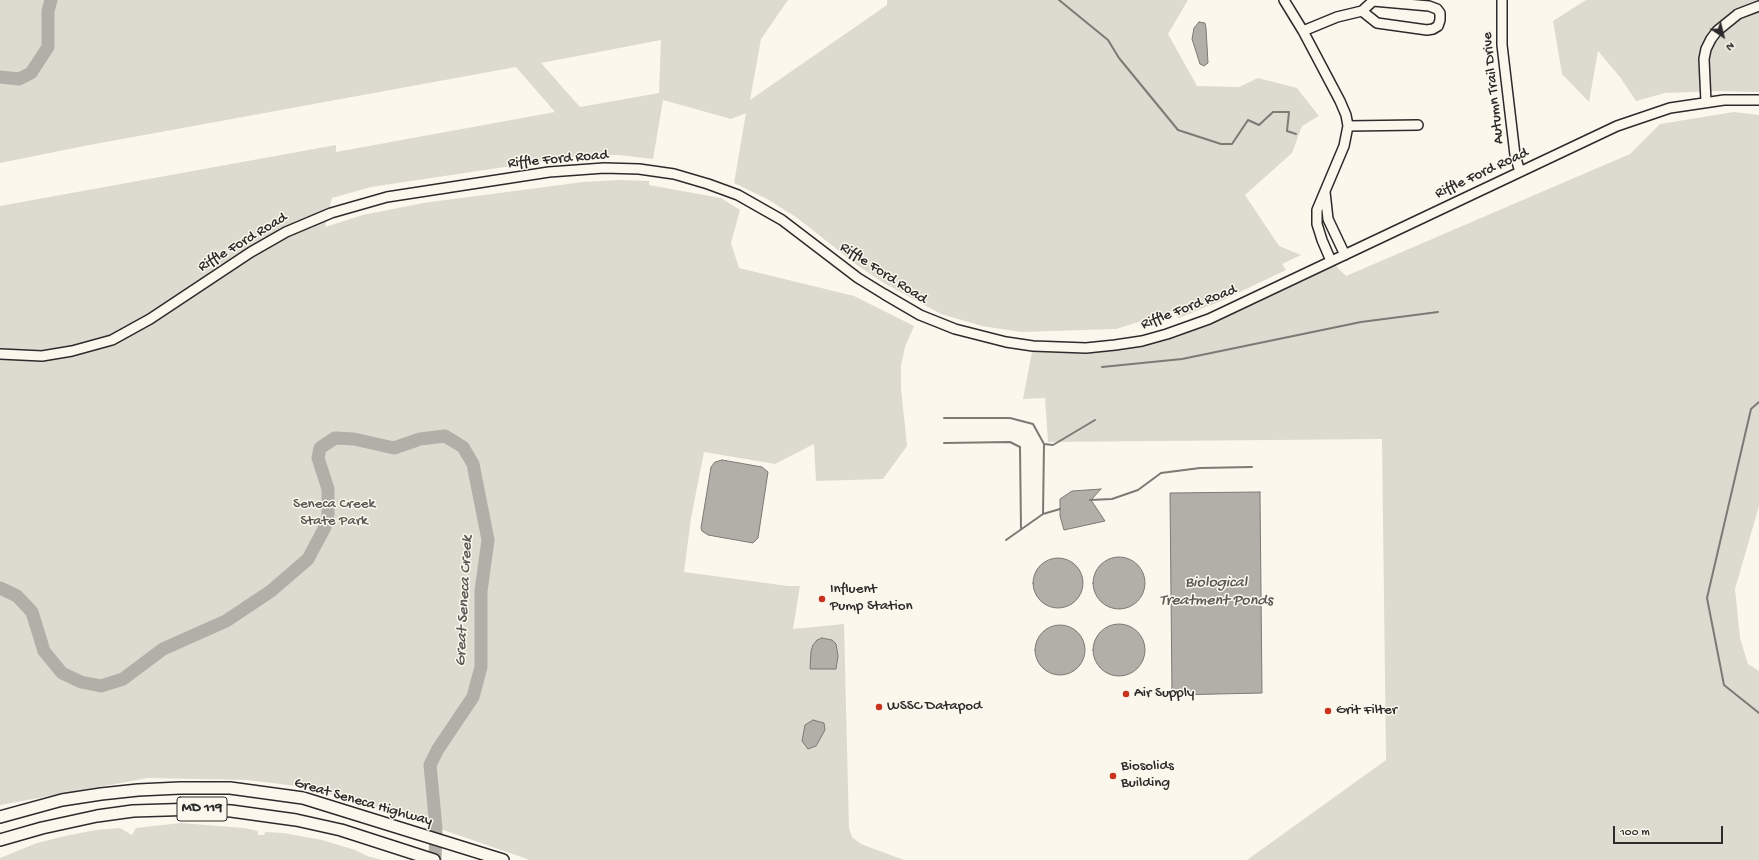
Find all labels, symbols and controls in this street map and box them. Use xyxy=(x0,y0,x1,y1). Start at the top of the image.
north arrow xyxy=(1703,16,1743,56)
street label: Autumn Trail Drive xyxy=(1479,31,1509,145)
text: N xyxy=(1723,39,1736,53)
street label: Riffle Ford Road xyxy=(1433,145,1531,203)
street label: Riffle Ford Road xyxy=(507,147,609,173)
street label: Riffle Ford Road xyxy=(195,209,291,277)
street label: Riffle Ford Road xyxy=(836,239,930,309)
street label: Riffle Ford Road xyxy=(1139,282,1239,334)
park label: Seneca Creek State Park xyxy=(293,496,375,531)
water label: Great Seneca Creek xyxy=(452,535,478,667)
water label: Biological Treatment Ponds xyxy=(1159,574,1273,612)
place label: Influent Pump Station xyxy=(830,581,913,616)
marker: Influent Pump Station xyxy=(817,594,827,604)
place label: Air Supply xyxy=(1134,685,1194,703)
marker: Air Supply xyxy=(1121,689,1131,699)
place label: WSSC Datapod xyxy=(887,698,982,716)
marker: WSSC Datapod xyxy=(874,702,884,712)
place label: Grit Filter xyxy=(1336,702,1397,720)
marker: Grit Filter xyxy=(1323,706,1333,716)
place label: Biosolids Building xyxy=(1121,758,1174,793)
marker: Biosolids Building xyxy=(1108,771,1118,781)
street label: Great Seneca Highway xyxy=(292,775,434,831)
road number: MD 119 xyxy=(177,797,227,821)
scale bar xyxy=(1615,818,1725,844)
text: 100 m xyxy=(1620,826,1650,840)

